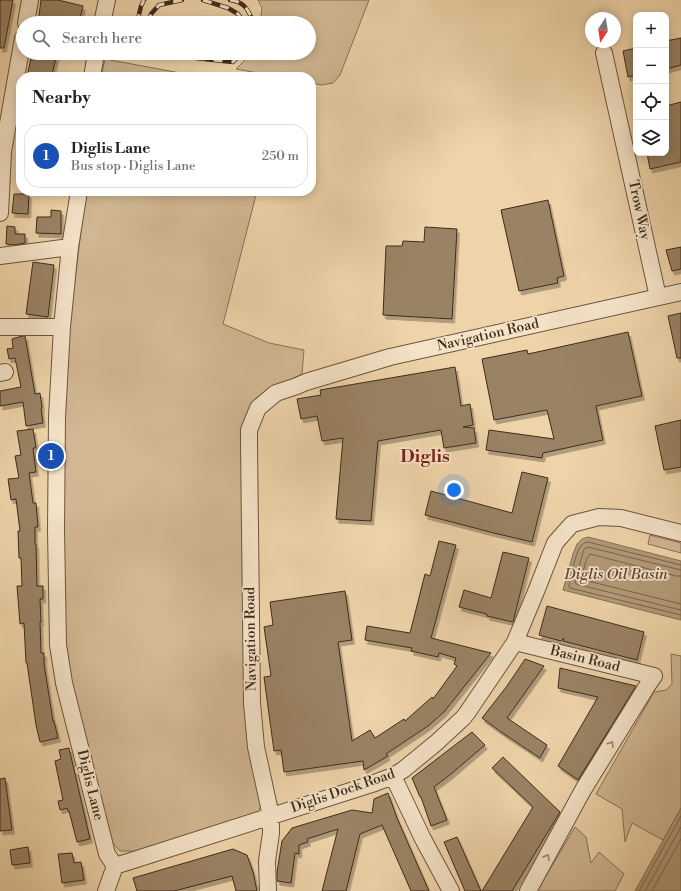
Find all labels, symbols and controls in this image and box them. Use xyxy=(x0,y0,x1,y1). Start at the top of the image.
north arrow xyxy=(585,12,621,48)
map controls xyxy=(633,12,669,156)
button: + xyxy=(633,12,669,48)
search box xyxy=(16,16,316,60)
icon: search xyxy=(30,27,52,49)
text: Search here xyxy=(62,29,142,48)
button: − xyxy=(633,48,669,84)
button: locate xyxy=(633,84,669,120)
text: Nearby xyxy=(32,87,91,109)
button: layers xyxy=(633,120,669,156)
text: Diglis Lane xyxy=(71,139,150,158)
text: 1 xyxy=(43,148,49,164)
text: 250 m xyxy=(262,148,299,164)
text: Bus stop · Diglis Lane xyxy=(71,158,196,174)
street label: Trow Way xyxy=(624,178,654,242)
street label: Navigation Road xyxy=(435,314,541,355)
pin: 1 xyxy=(38,441,64,471)
district label: Diglis xyxy=(400,445,450,468)
your location xyxy=(444,480,464,500)
water label: Diglis Oil Basin xyxy=(563,565,668,584)
street label: Navigation Road xyxy=(241,587,261,691)
street label: Basin Road xyxy=(547,641,622,676)
one-way arrow xyxy=(607,741,614,748)
street label: Diglis Lane xyxy=(73,748,107,822)
street label: Diglis Dock Road xyxy=(289,765,398,817)
one-way arrow xyxy=(542,854,549,861)

